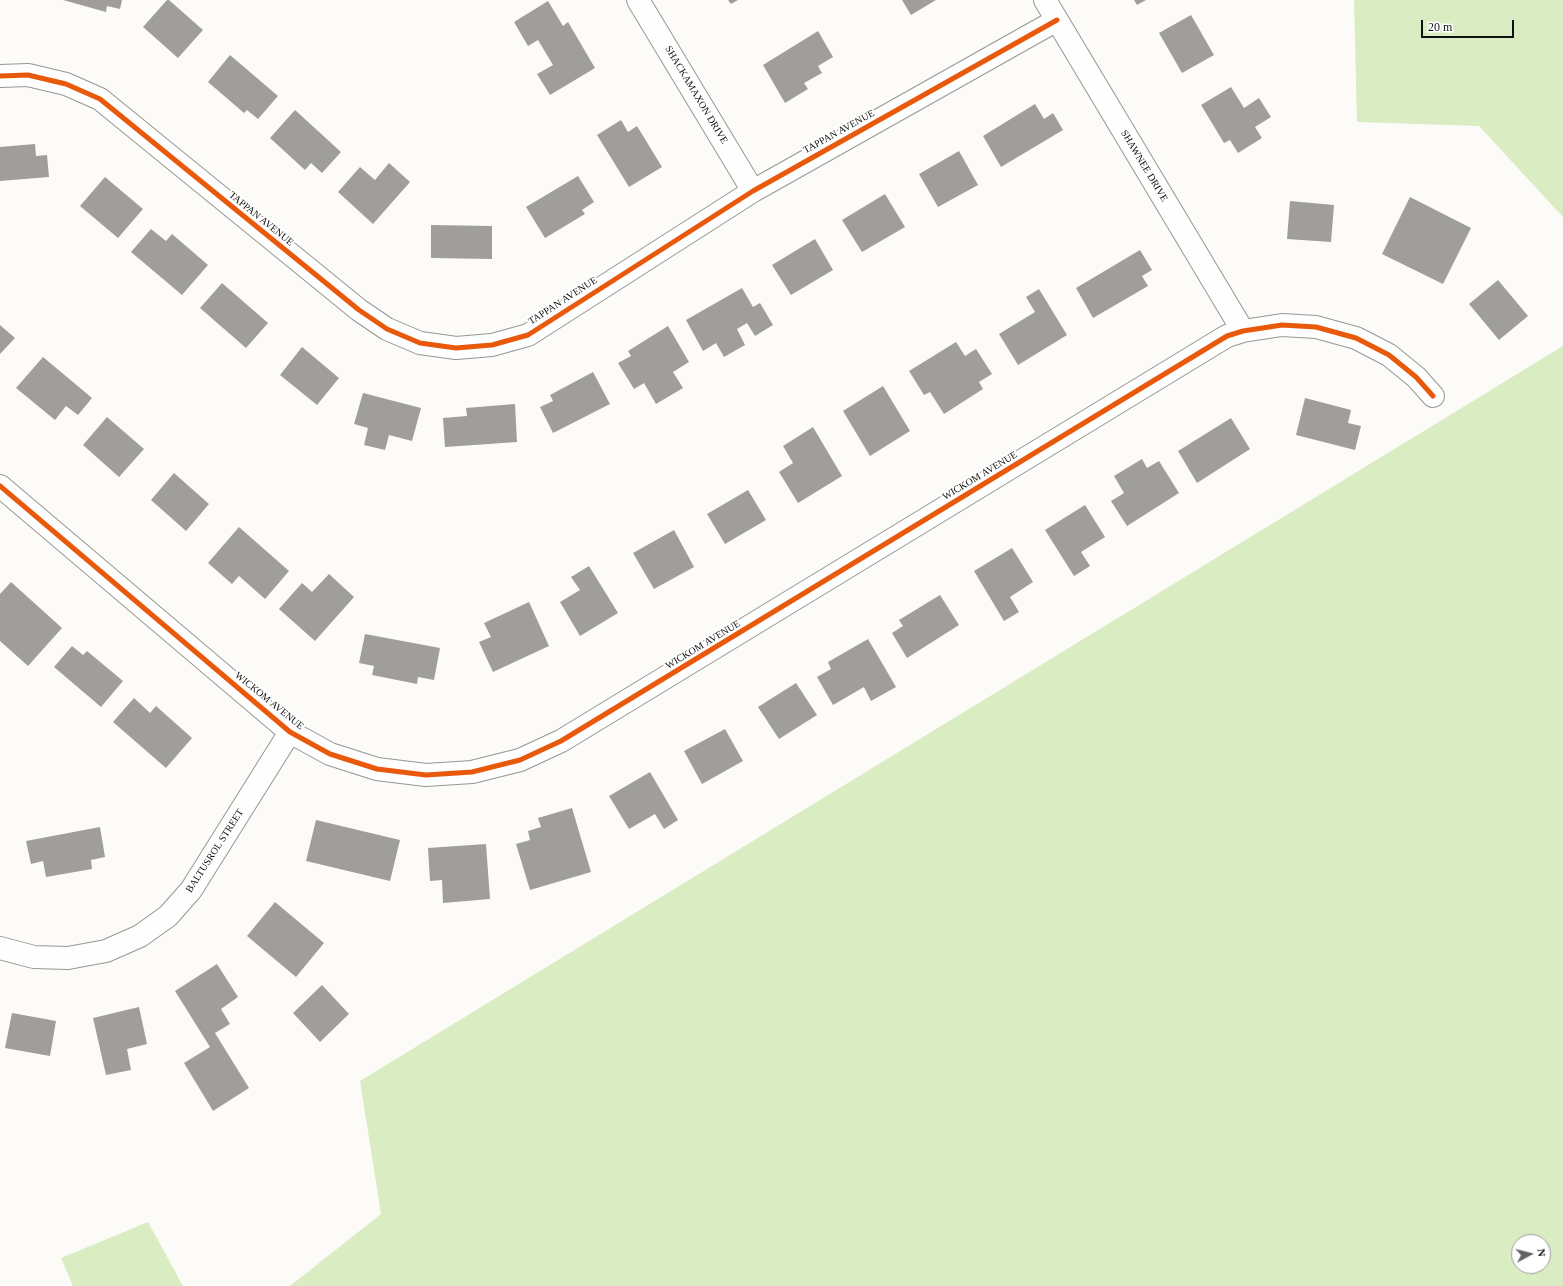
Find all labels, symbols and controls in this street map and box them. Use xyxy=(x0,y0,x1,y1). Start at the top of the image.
scale bar xyxy=(1423,12,1516,38)
text: 20 m xyxy=(1428,20,1452,34)
street label: SHACKAMAXON DRIVE xyxy=(662,44,730,146)
street label: TAPPAN AVENUE xyxy=(801,107,877,157)
street label: SHAWNEE DRIVE xyxy=(1118,128,1170,204)
street label: TAPPAN AVENUE xyxy=(226,189,296,249)
street label: TAPPAN AVENUE xyxy=(526,274,600,328)
street label: WICKOM AVENUE xyxy=(940,449,1020,503)
street label: WICKOM AVENUE xyxy=(663,618,743,672)
street label: WICKOM AVENUE xyxy=(232,670,306,732)
street label: BALTUSROL STREET xyxy=(184,807,246,895)
north arrow xyxy=(1511,1234,1551,1274)
text: N xyxy=(1535,1248,1548,1257)

